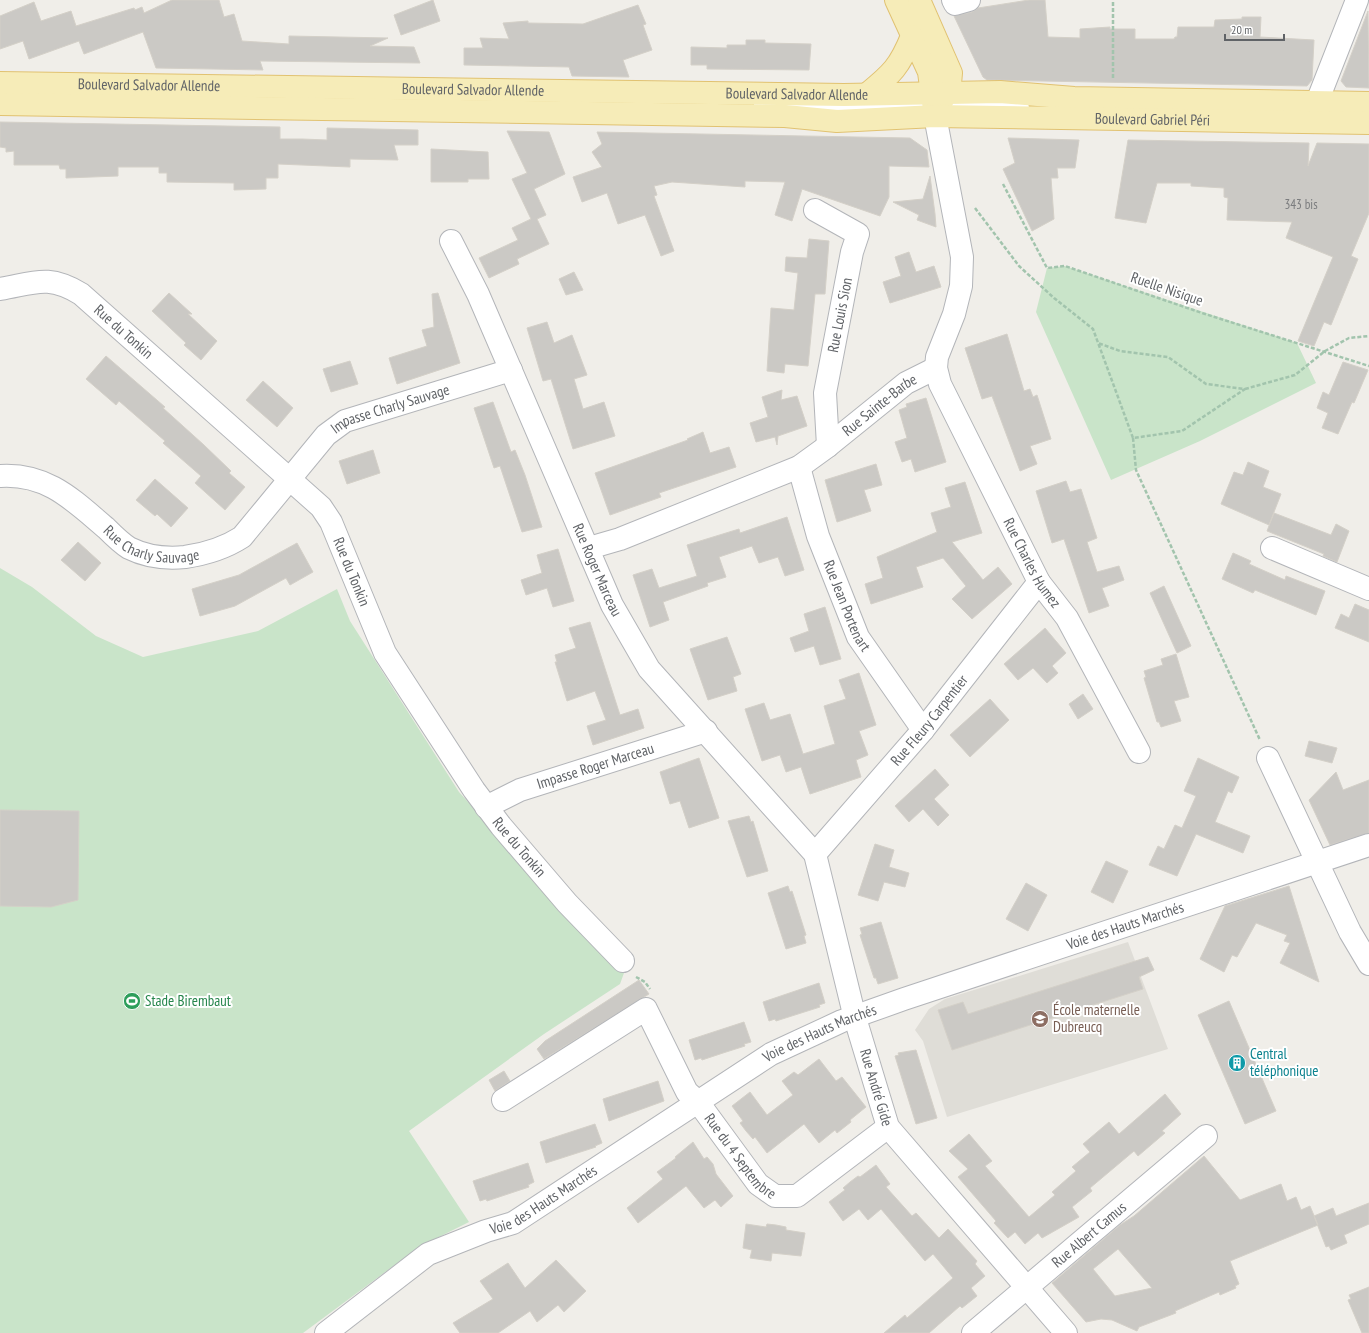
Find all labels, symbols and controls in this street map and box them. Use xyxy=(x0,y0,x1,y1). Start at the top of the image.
scale bar xyxy=(1225,16,1284,42)
text: 20 m xyxy=(1231,22,1252,37)
street label: Boulevard Salvador Allende xyxy=(78,74,220,95)
street label: Boulevard Salvador Allende xyxy=(402,79,544,100)
street label: Boulevard Salvador Allende xyxy=(726,83,868,104)
street label: Boulevard Gabriel Péri xyxy=(1095,109,1210,129)
house number: 343 bis xyxy=(1284,196,1318,213)
street label: Ruelle Nisique xyxy=(1129,267,1206,310)
street label: Rue Louis Sion xyxy=(823,276,856,354)
street label: Rue du Tonkin xyxy=(90,300,157,363)
street label: Rue Sainte-Barbe xyxy=(838,369,920,440)
street label: Impasse Charly Sauvage xyxy=(327,379,452,437)
street label: Rue Charles Humez xyxy=(1000,515,1065,611)
street label: Rue Roger Marceau xyxy=(569,520,627,620)
street label: Rue Charly Sauvage xyxy=(100,521,201,567)
street label: Rue du Tonkin xyxy=(329,534,375,609)
street label: Rue Jean Portenart xyxy=(819,557,875,655)
street label: Rue Fleury Carpentier xyxy=(886,670,972,769)
street label: Impasse Roger Marceau xyxy=(534,738,656,793)
street label: Rue du Tonkin xyxy=(489,813,550,881)
street label: Voie des Hauts Marchés xyxy=(1063,897,1186,954)
sports icon: Stade Birembaut xyxy=(122,991,142,1011)
place label: Stade Birembaut xyxy=(145,991,231,1010)
street label: Voie des Hauts Marchés xyxy=(758,1000,879,1067)
place label: École maternelle Dubreucq xyxy=(1053,1000,1140,1036)
school or university icon: École maternelle Dubreucq xyxy=(1030,1009,1050,1029)
place label: Central téléphonique xyxy=(1250,1044,1319,1080)
street label: Rue André Gide xyxy=(856,1046,897,1128)
building icon: Central téléphonique xyxy=(1227,1053,1247,1073)
street label: Rue du 4 Septembre xyxy=(700,1109,780,1203)
street label: Voie des Hauts Marchés xyxy=(486,1161,600,1239)
street label: Rue Albert Camus xyxy=(1048,1198,1130,1271)

